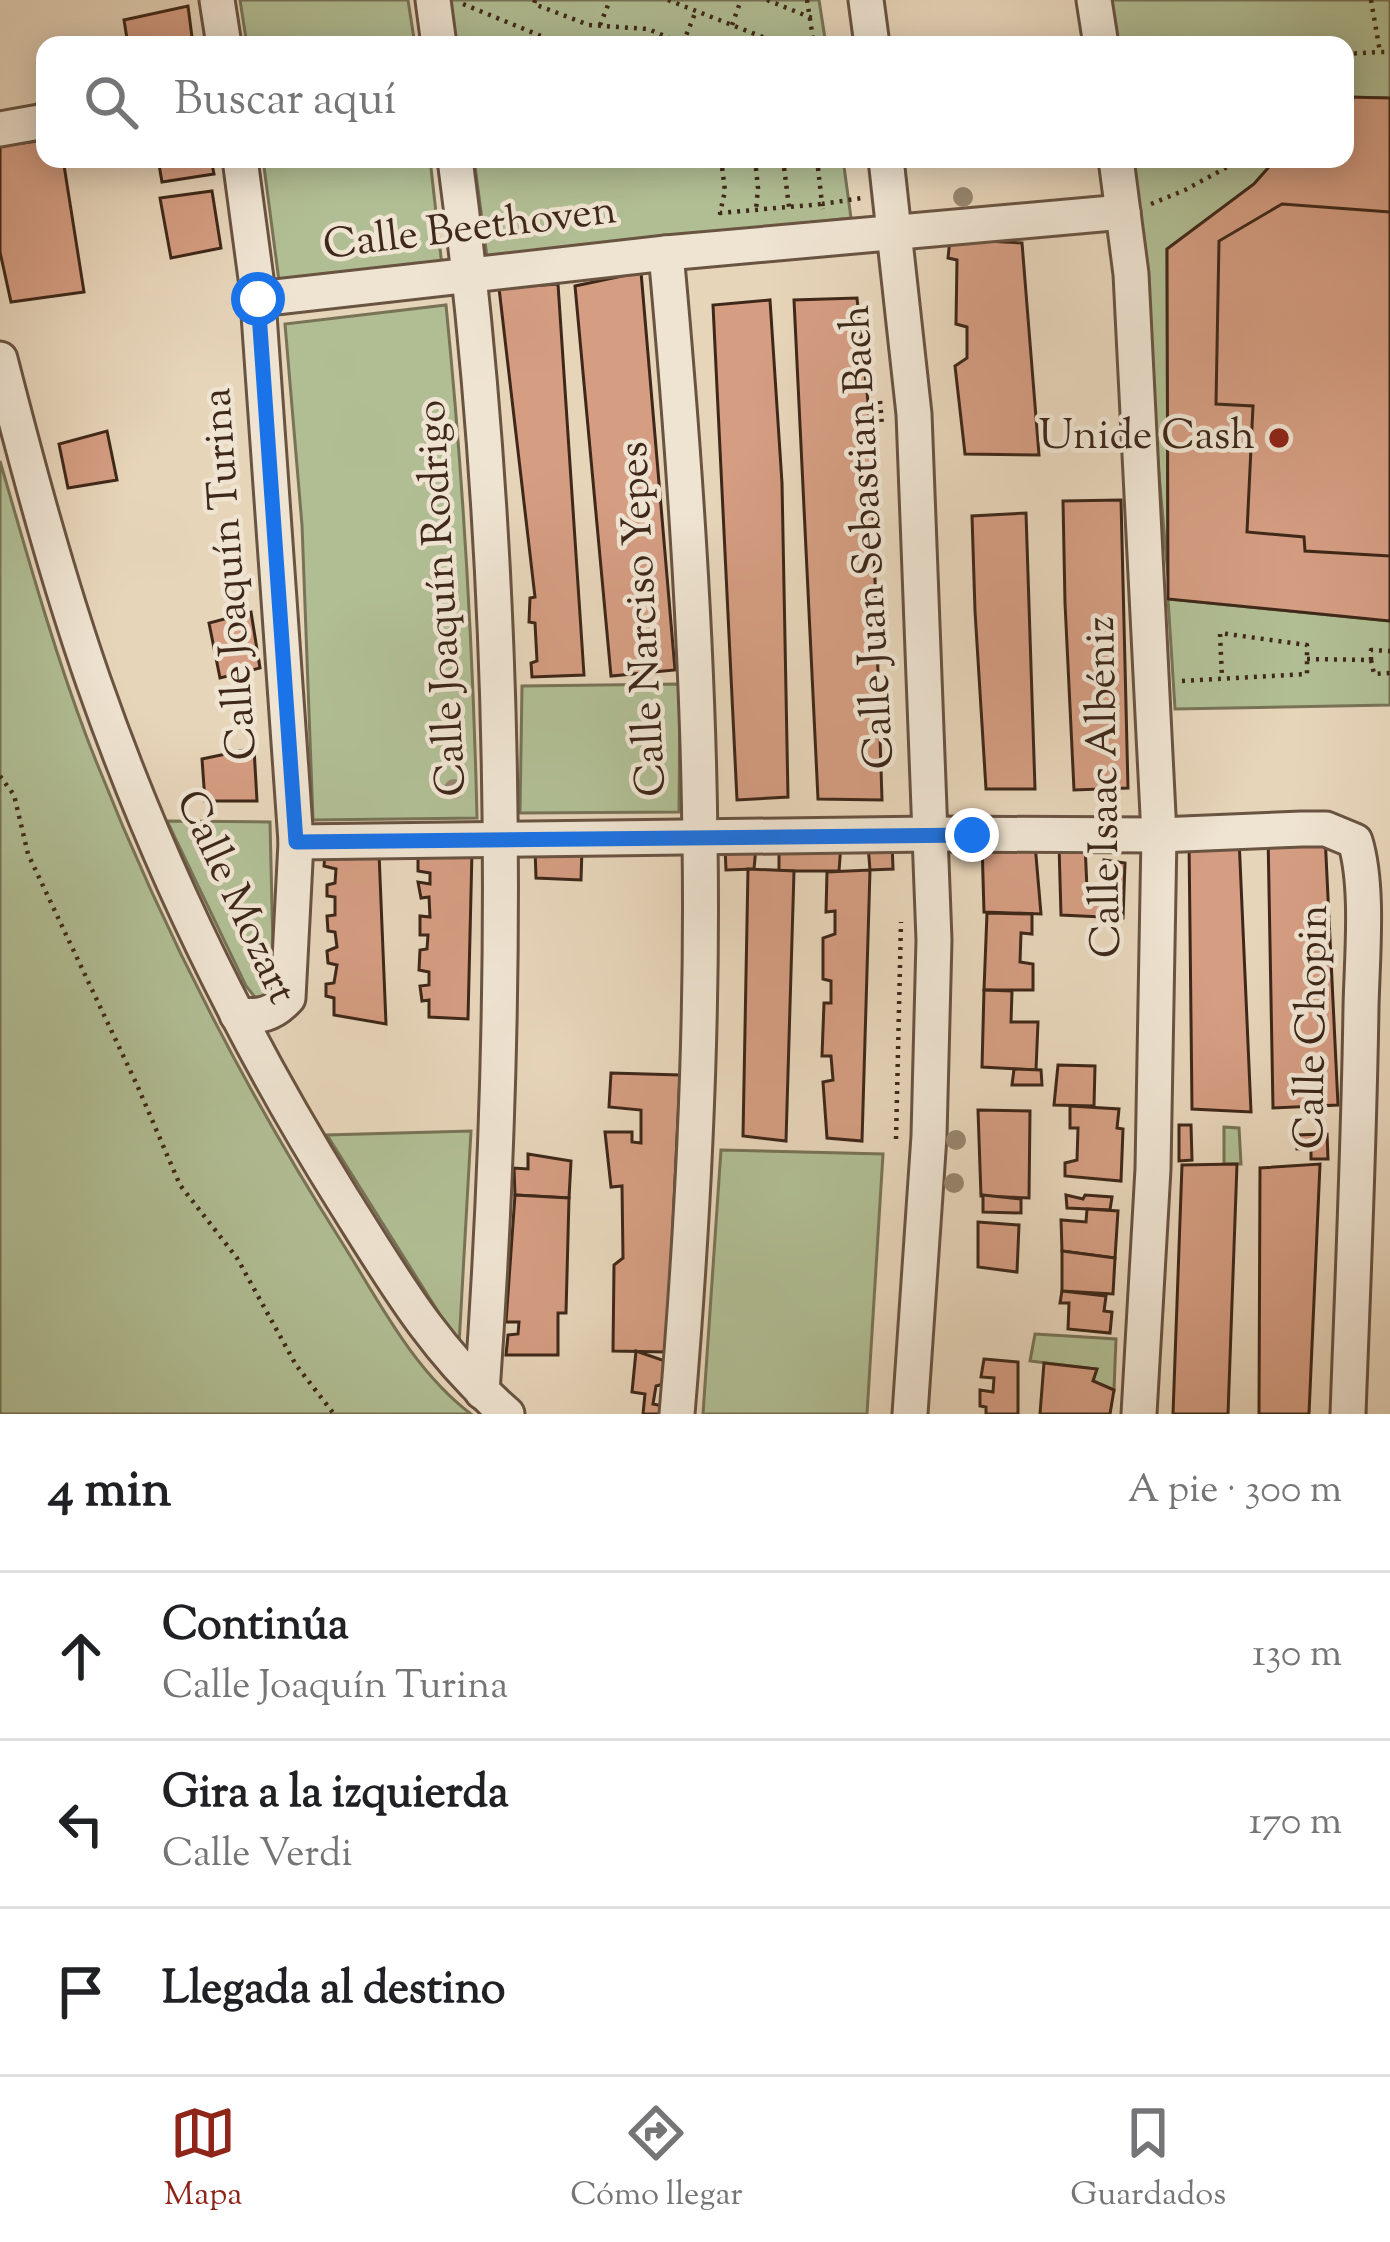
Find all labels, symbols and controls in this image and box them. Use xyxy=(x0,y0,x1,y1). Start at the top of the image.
search box xyxy=(36,36,1354,168)
icon: search xyxy=(78,69,144,135)
text: Buscar aquí xyxy=(174,70,396,135)
street label: Calle Beethoven xyxy=(320,182,620,278)
route start xyxy=(231,272,285,326)
street label: Calle Juan Sebastian Bach xyxy=(828,303,912,771)
street label: Calle Joaquín Turina xyxy=(189,386,275,762)
street label: Calle Joaquín Rodrigo xyxy=(404,398,484,798)
place label: Unide Cash xyxy=(1039,408,1255,468)
marker: Unide Cash xyxy=(1266,425,1292,451)
street label: Calle Narciso Yepes xyxy=(606,440,684,798)
street label: Calle Isaac Albéniz xyxy=(1073,616,1139,958)
street label: Calle Mozart xyxy=(158,781,310,1015)
route end xyxy=(945,808,999,862)
street label: Calle Chopin xyxy=(1282,904,1346,1150)
text: 4 min xyxy=(48,1456,171,1529)
text: A pie · 300 m xyxy=(1128,1464,1342,1520)
text: Continúa xyxy=(162,1595,349,1660)
icon: ahead xyxy=(48,1623,114,1689)
text: 130 m xyxy=(1252,1628,1342,1684)
text: Calle Joaquín Turina xyxy=(162,1660,508,1716)
text: Gira a la izquierda xyxy=(162,1763,509,1828)
icon: left xyxy=(48,1791,114,1857)
text: 170 m xyxy=(1249,1796,1342,1852)
text: Calle Verdi xyxy=(162,1828,352,1884)
icon: arrive xyxy=(48,1959,114,2025)
text: Llegada al destino xyxy=(162,1959,506,2024)
tab: Mapa xyxy=(164,2100,243,2220)
tab: Cómo llegar xyxy=(570,2100,743,2220)
tab: Guardados xyxy=(1070,2100,1226,2220)

